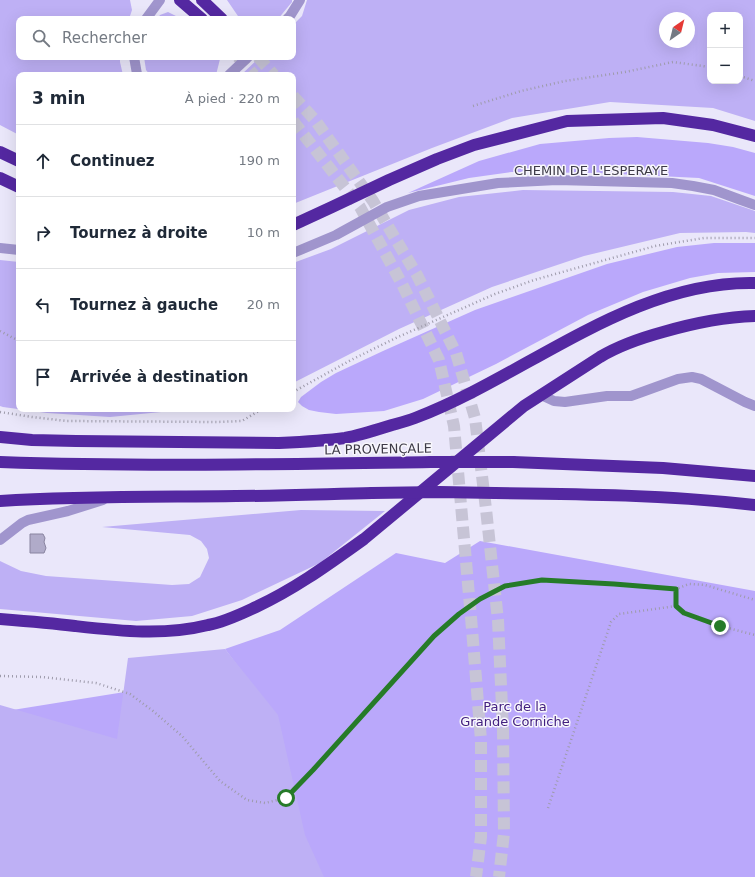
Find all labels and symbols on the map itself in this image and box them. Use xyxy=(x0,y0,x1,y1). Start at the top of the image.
north arrow xyxy=(659,12,695,48)
street label: CHEMIN DE L'ESPERAYE xyxy=(514,163,668,178)
street label: LA PROVENÇALE xyxy=(324,441,432,457)
route end xyxy=(711,617,729,635)
park label: Parc de la Grande Corniche xyxy=(460,699,570,729)
route start xyxy=(277,789,295,807)

